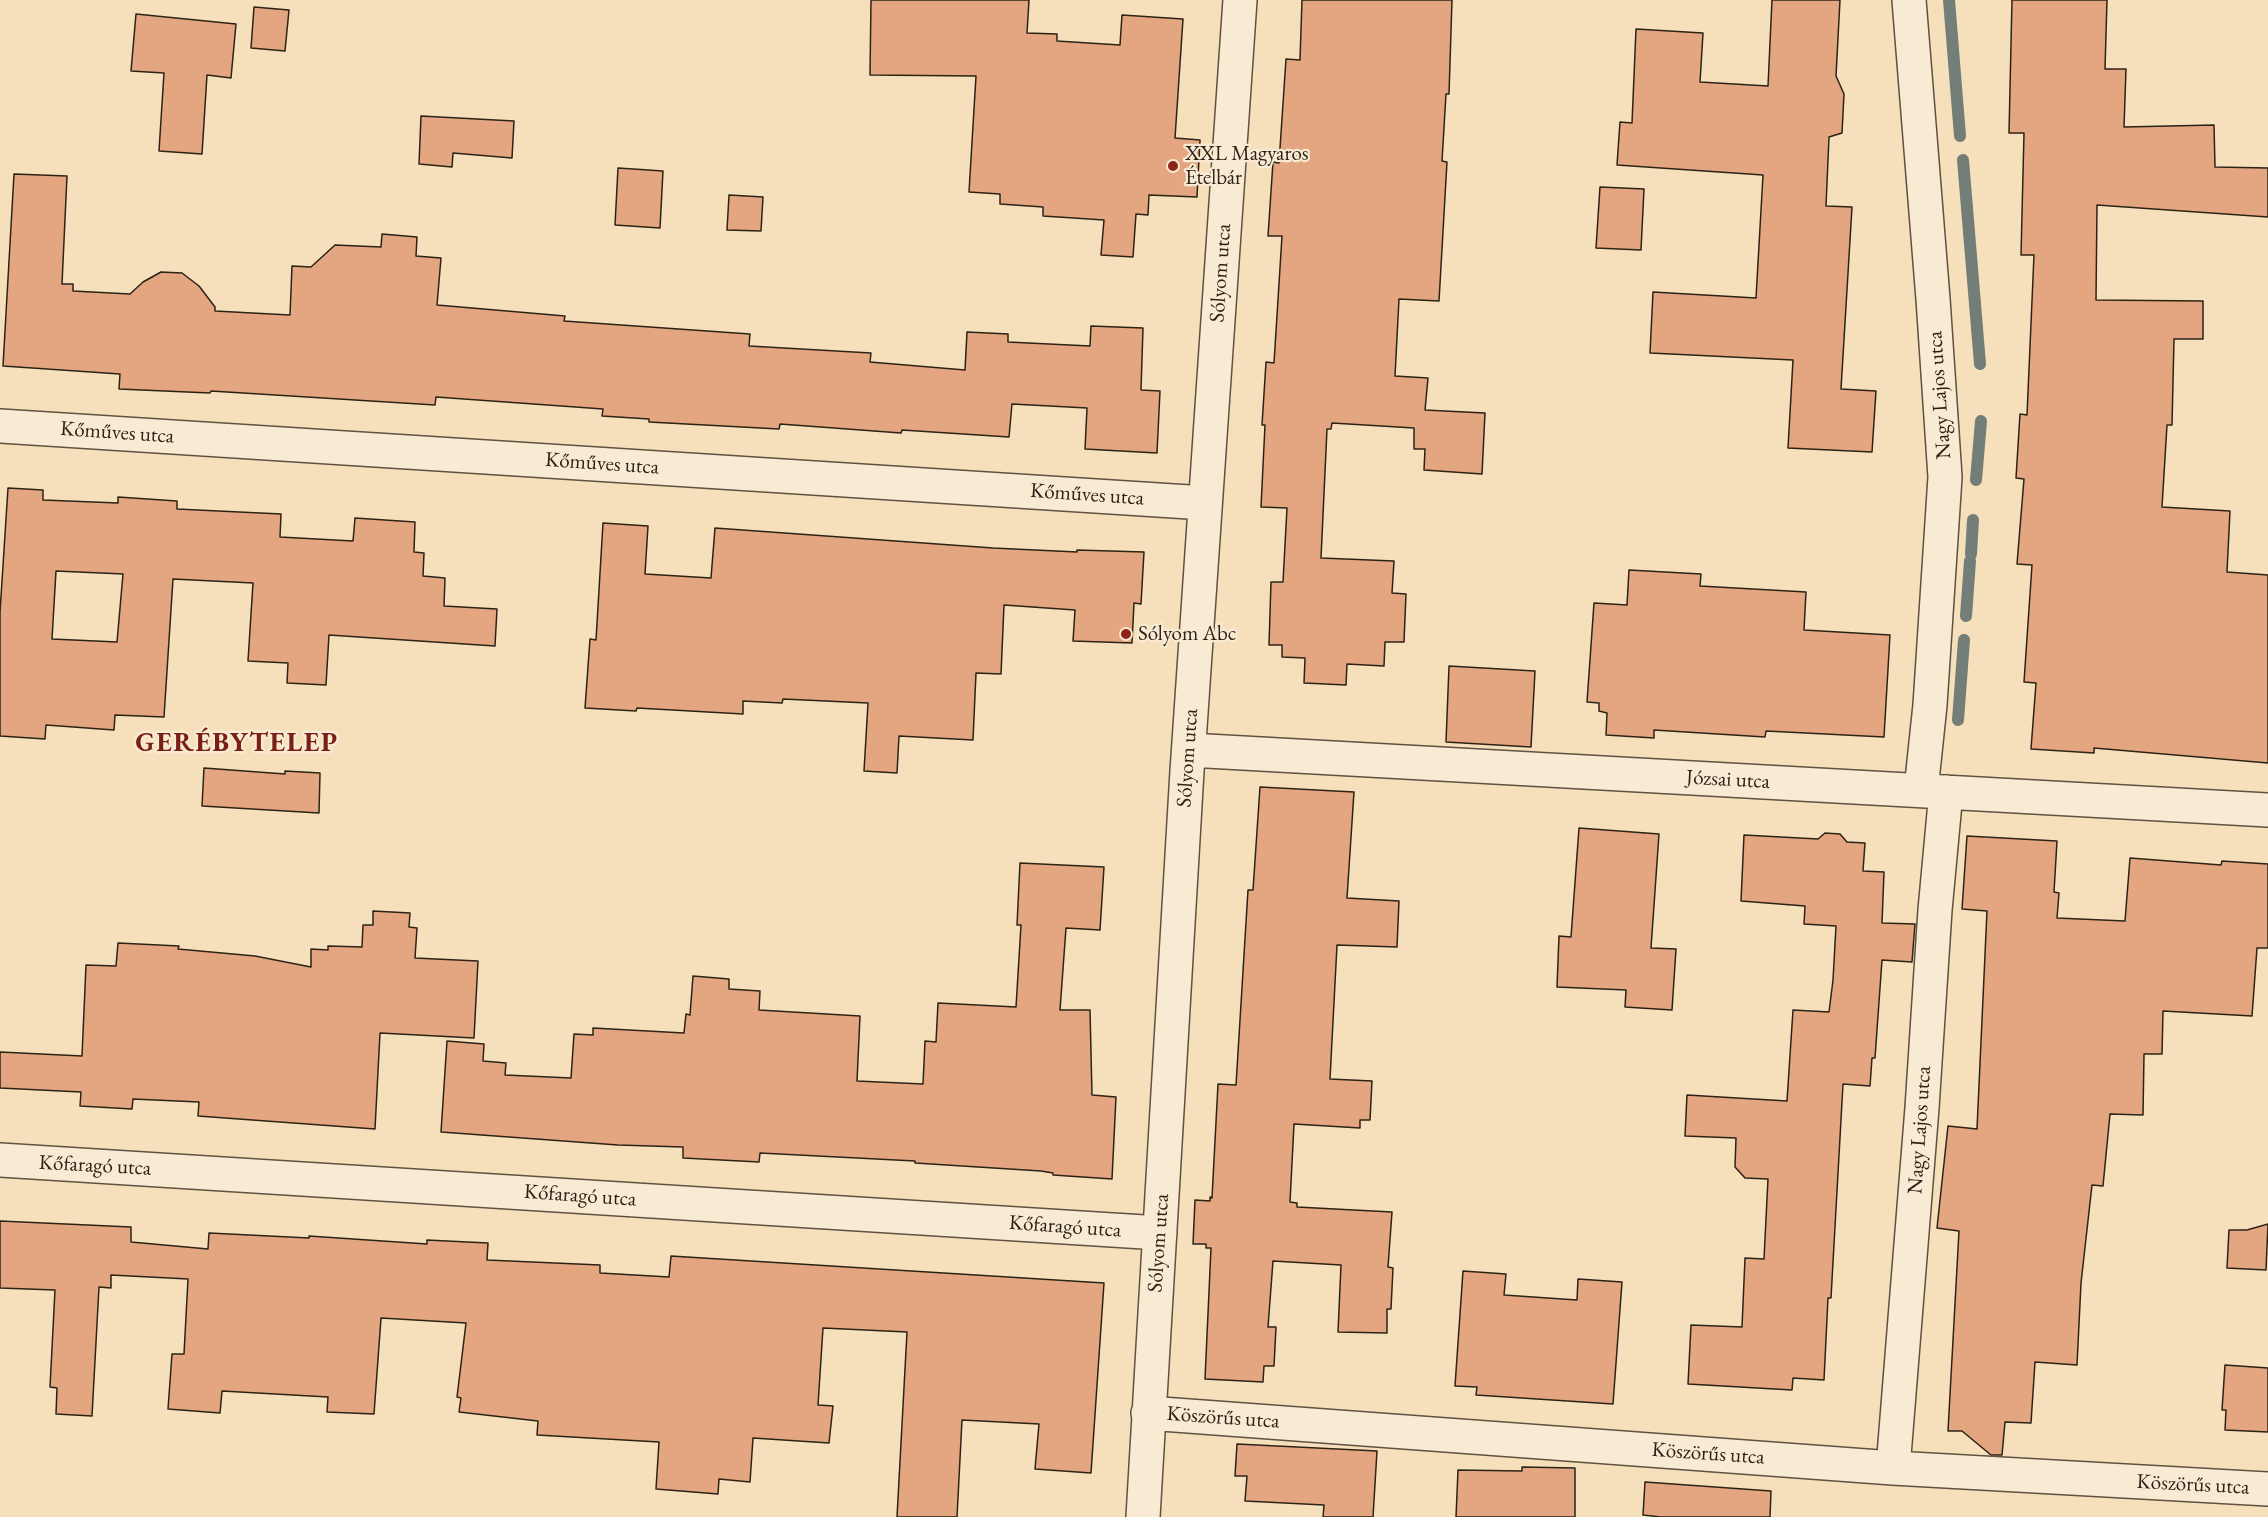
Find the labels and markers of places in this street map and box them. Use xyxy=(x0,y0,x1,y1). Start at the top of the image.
place label: XXL Magyaros Ételbár xyxy=(1185,141,1309,191)
marker: XXL Magyaros Ételbár xyxy=(1166,159,1180,173)
place label: Sólyom Abc xyxy=(1138,621,1236,647)
marker: Sólyom Abc xyxy=(1119,627,1133,641)

